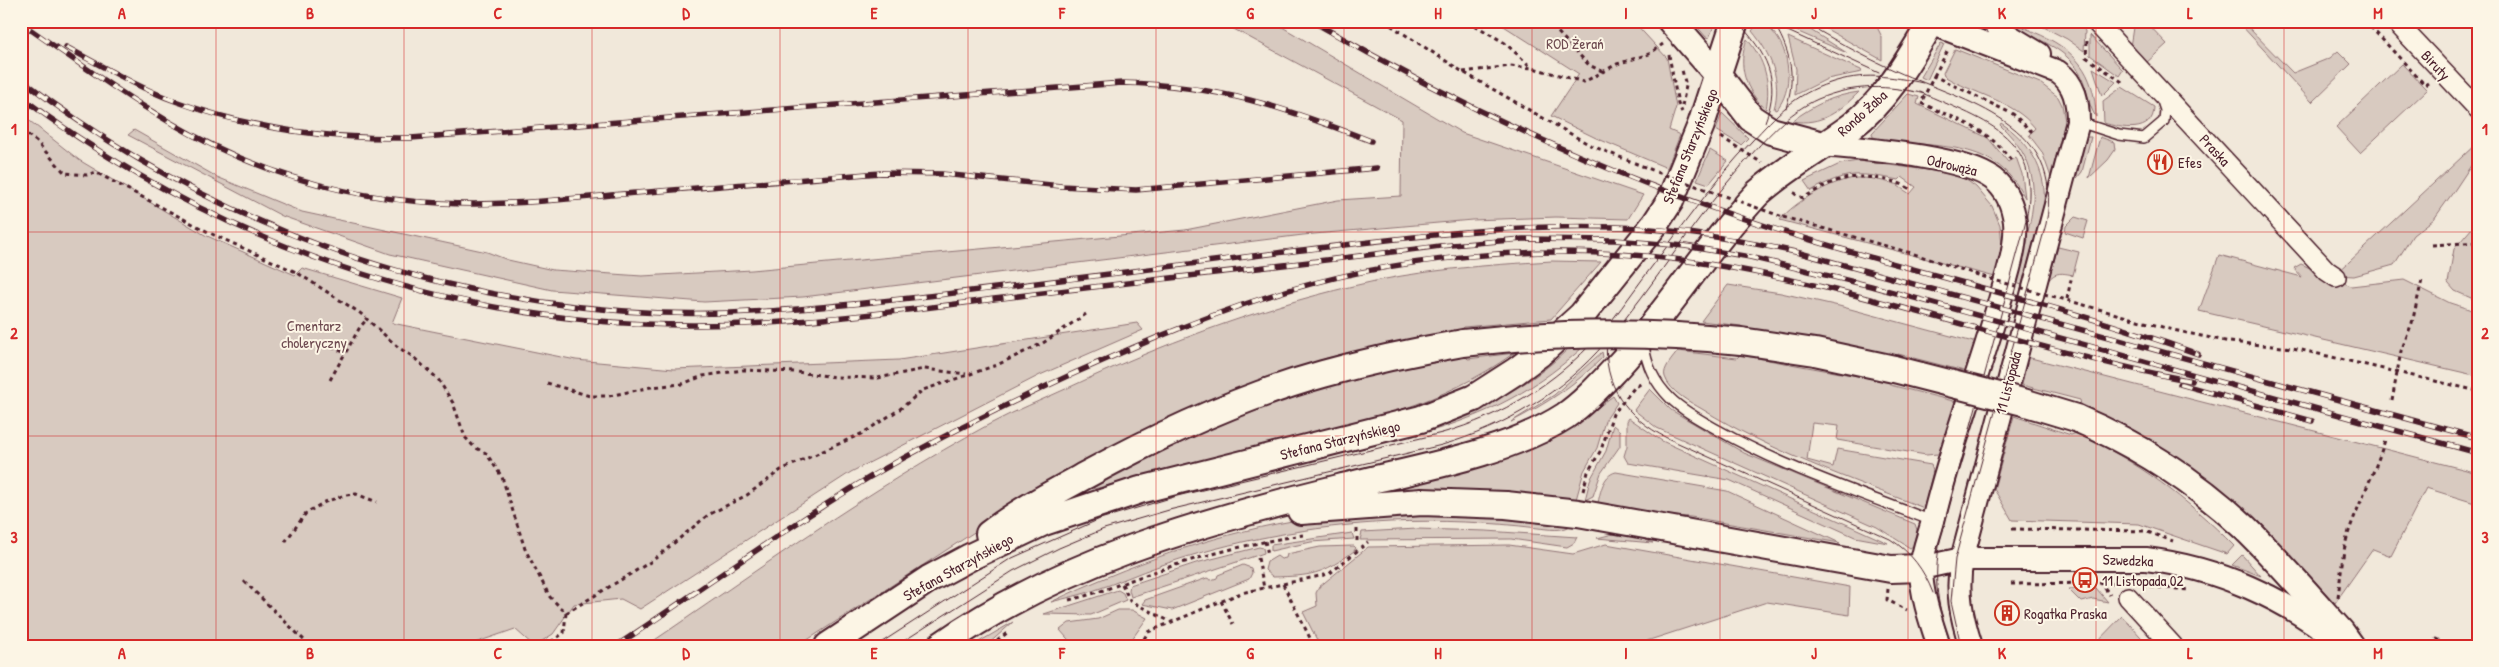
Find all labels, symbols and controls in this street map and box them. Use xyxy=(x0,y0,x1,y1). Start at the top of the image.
text: A xyxy=(118,2,126,24)
text: B xyxy=(306,2,314,24)
text: C xyxy=(494,2,503,24)
text: D xyxy=(682,2,690,24)
text: E xyxy=(870,2,878,24)
text: F xyxy=(1058,2,1066,24)
text: G xyxy=(1246,2,1254,24)
text: H xyxy=(1434,2,1442,24)
text: I xyxy=(1624,2,1628,24)
text: J xyxy=(1811,2,1817,24)
text: K xyxy=(1998,2,2007,24)
text: L xyxy=(2187,2,2193,24)
text: M xyxy=(2373,2,2383,24)
park label: ROD Żerań xyxy=(1546,33,1604,54)
street label: Biruty xyxy=(2417,45,2455,85)
street label: Stefana Starzyńskiego xyxy=(1657,85,1723,207)
street label: Rondo Żaba xyxy=(1832,85,1892,141)
text: 1 xyxy=(11,118,17,140)
text: 1 xyxy=(2482,118,2488,140)
street label: Praska xyxy=(2195,129,2235,171)
street label: Odrowąża xyxy=(1925,149,1979,181)
restaurant icon: Efes xyxy=(2147,149,2173,175)
place label: Efes xyxy=(2178,152,2202,173)
park label: Cmentarz choleryczny xyxy=(281,315,347,353)
text: 2 xyxy=(10,322,18,344)
text: 2 xyxy=(2481,322,2489,344)
street label: 11 Listopada xyxy=(1990,349,2026,417)
street label: Stefana Starzyńskiego xyxy=(1278,415,1402,465)
text: 3 xyxy=(10,526,18,548)
text: 3 xyxy=(2481,526,2489,548)
street label: Stefana Starzyńskiego xyxy=(899,528,1017,606)
street label: Szwedzka xyxy=(2102,549,2154,571)
bus stop icon: 11 Listopada 02 xyxy=(2072,567,2098,593)
place label: 11 Listopada 02 xyxy=(2102,570,2183,591)
building icon: Rogatka Praska xyxy=(1994,600,2020,626)
place label: Rogatka Praska xyxy=(2024,603,2107,624)
text: A xyxy=(118,642,126,664)
text: B xyxy=(306,642,314,664)
text: C xyxy=(494,642,503,664)
text: D xyxy=(682,642,690,664)
text: E xyxy=(870,642,878,664)
text: F xyxy=(1058,642,1066,664)
text: G xyxy=(1246,642,1254,664)
text: H xyxy=(1434,642,1442,664)
text: I xyxy=(1624,642,1628,664)
text: J xyxy=(1811,642,1817,664)
text: K xyxy=(1998,642,2007,664)
text: L xyxy=(2187,642,2193,664)
text: M xyxy=(2373,642,2383,664)

